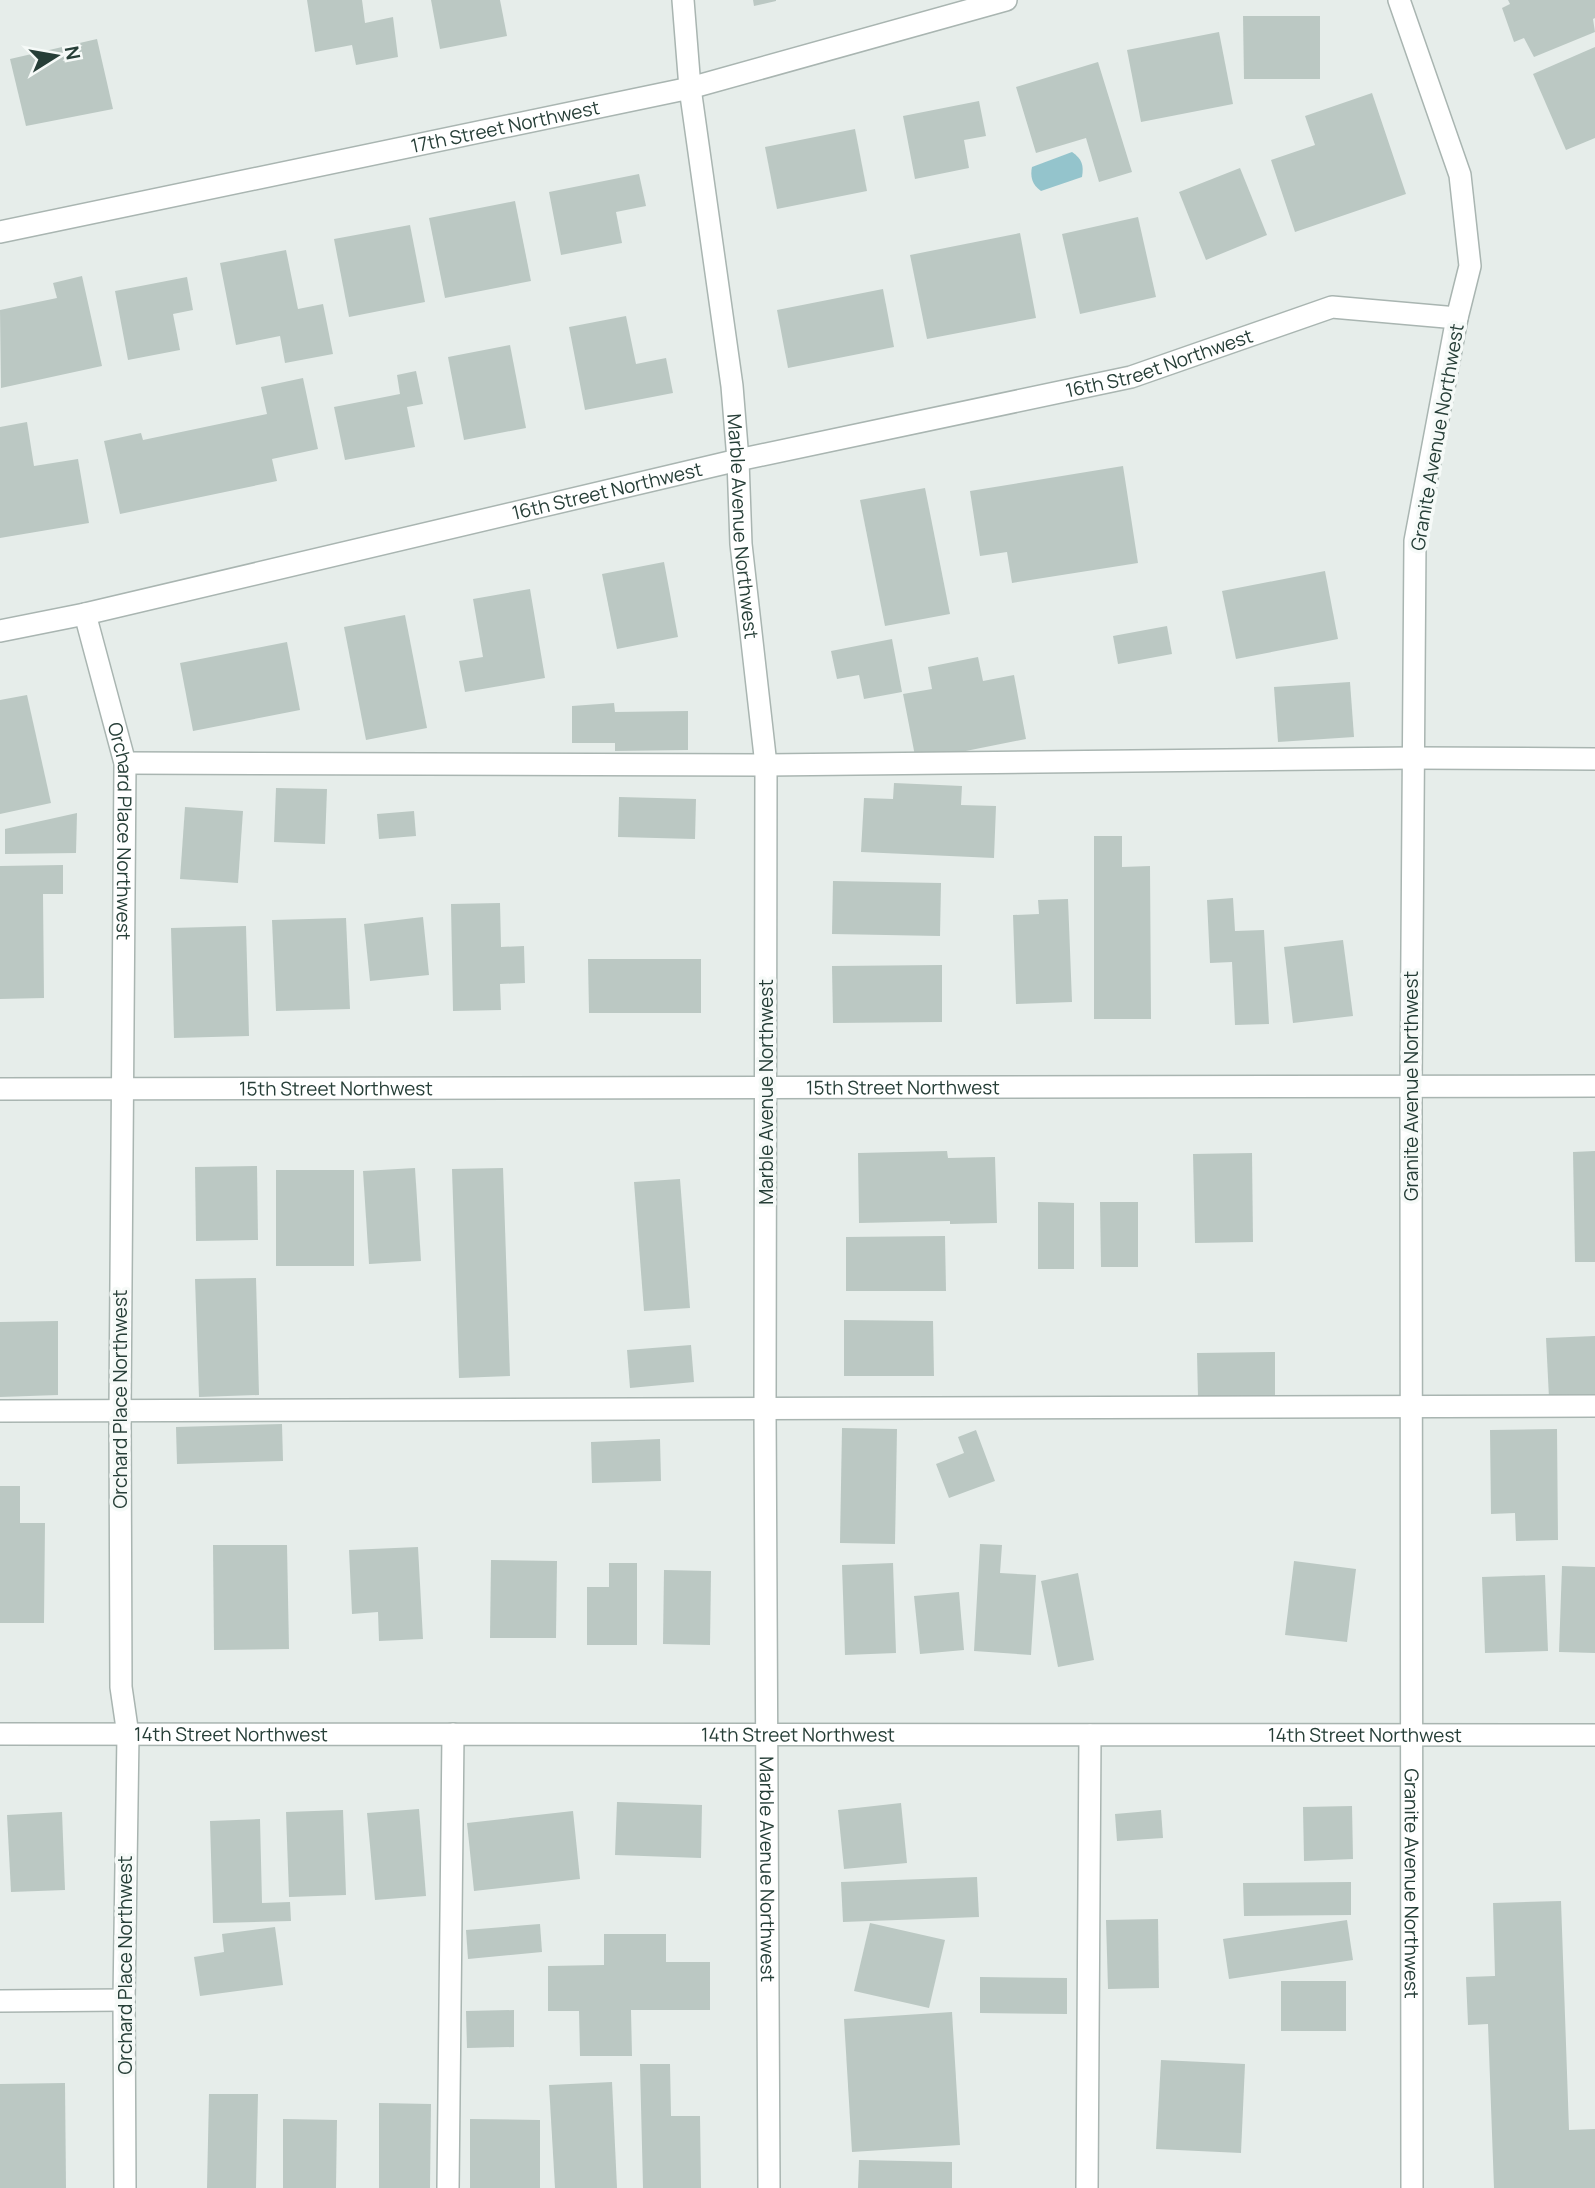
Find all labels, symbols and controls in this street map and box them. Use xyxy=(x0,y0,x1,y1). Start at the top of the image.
north arrow xyxy=(21,21,91,91)
text: N xyxy=(59,44,87,62)
street label: 17th Street Northwest xyxy=(408,94,602,159)
street label: Granite Avenue Northwest xyxy=(1404,321,1470,553)
street label: 16th Street Northwest xyxy=(1063,323,1256,403)
street label: Marble Avenue Northwest xyxy=(721,413,765,640)
street label: 16th Street Northwest xyxy=(509,456,705,526)
street label: Orchard Place Northwest xyxy=(102,719,138,940)
street label: Granite Avenue Northwest xyxy=(1398,971,1424,1201)
street label: Marble Avenue Northwest xyxy=(753,979,779,1205)
street label: 15th Street Northwest xyxy=(806,1074,1000,1100)
street label: 15th Street Northwest xyxy=(239,1075,433,1102)
street label: Orchard Place Northwest xyxy=(107,1290,133,1508)
street label: 14th Street Northwest xyxy=(134,1721,328,1747)
street label: 14th Street Northwest xyxy=(701,1721,895,1748)
street label: 14th Street Northwest xyxy=(1268,1722,1462,1748)
street label: Marble Avenue Northwest xyxy=(754,1756,781,1982)
street label: Granite Avenue Northwest xyxy=(1399,1768,1425,1999)
street label: Orchard Place Northwest xyxy=(112,1856,138,2074)

